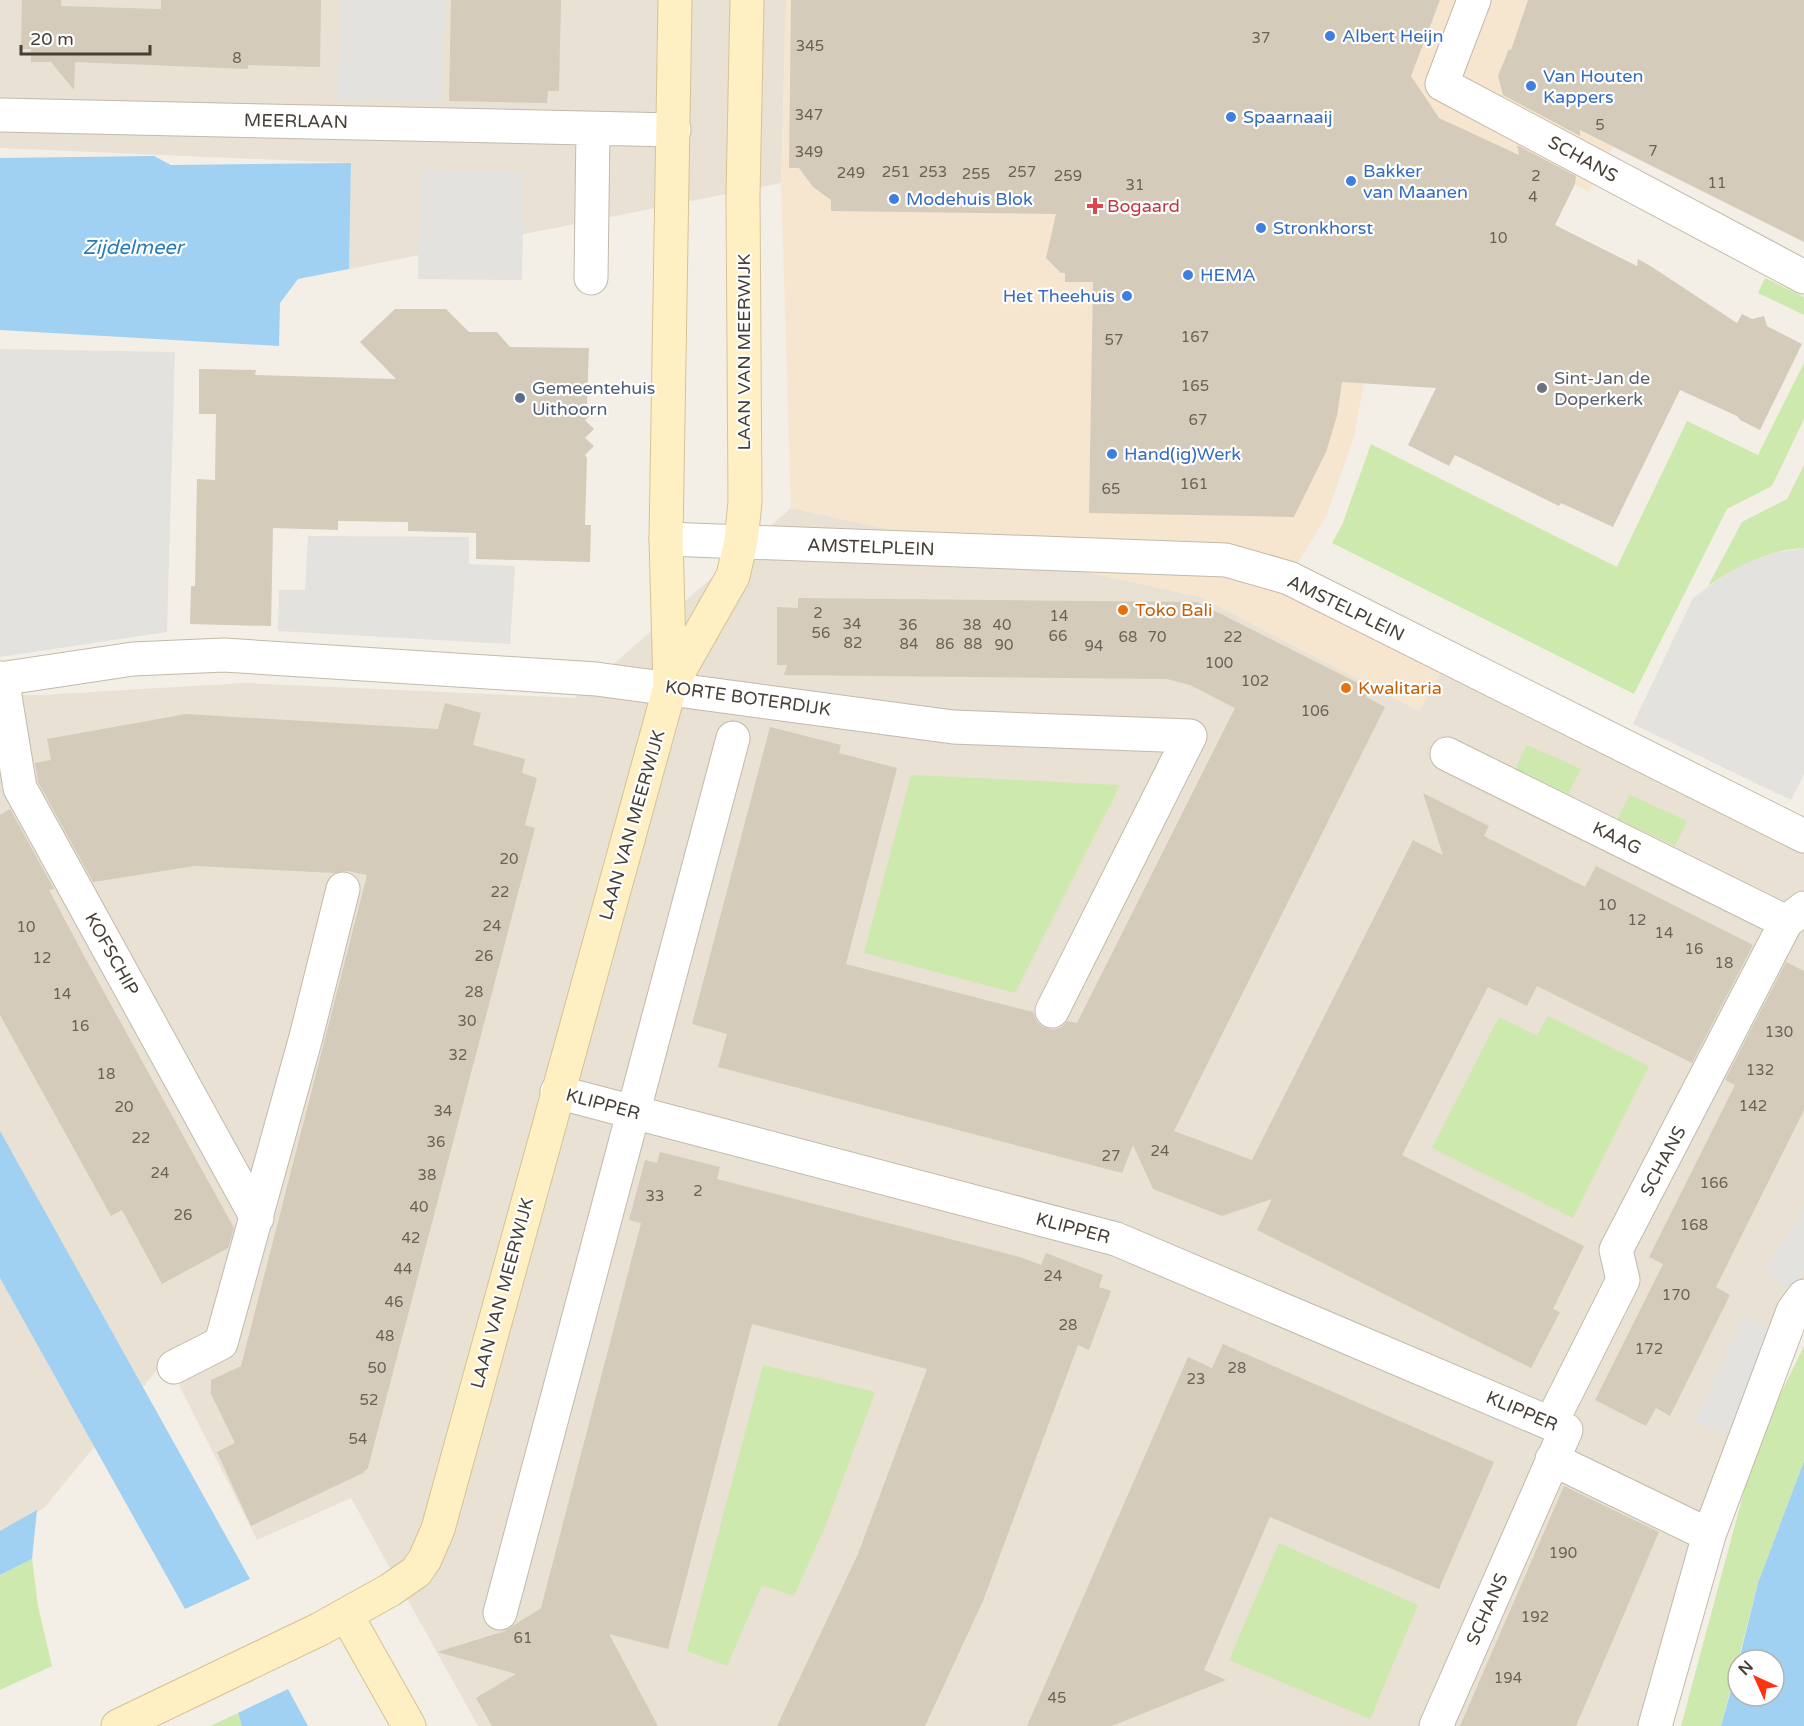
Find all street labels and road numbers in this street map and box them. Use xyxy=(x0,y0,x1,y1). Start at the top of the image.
street label: MEERLAAN xyxy=(244,109,348,133)
street label: SCHANS xyxy=(1544,131,1622,187)
street label: LAAN VAN MEERWIJK xyxy=(733,254,755,450)
street label: AMSTELPLEIN xyxy=(807,534,935,560)
street label: AMSTELPLEIN xyxy=(1284,570,1408,646)
street label: KORTE BOTERDIJK xyxy=(664,675,832,721)
street label: LAAN VAN MEERWIJK xyxy=(594,727,670,923)
street label: KAAG xyxy=(1589,817,1645,859)
street label: KOFSCHIP xyxy=(80,909,144,999)
street label: KLIPPER xyxy=(563,1084,643,1124)
street label: SCHANS xyxy=(1635,1122,1691,1200)
street label: LAAN VAN MEERWIJK xyxy=(466,1195,538,1391)
street label: KLIPPER xyxy=(1033,1208,1113,1248)
street label: KLIPPER xyxy=(1483,1386,1561,1436)
street label: SCHANS xyxy=(1461,1570,1513,1648)

